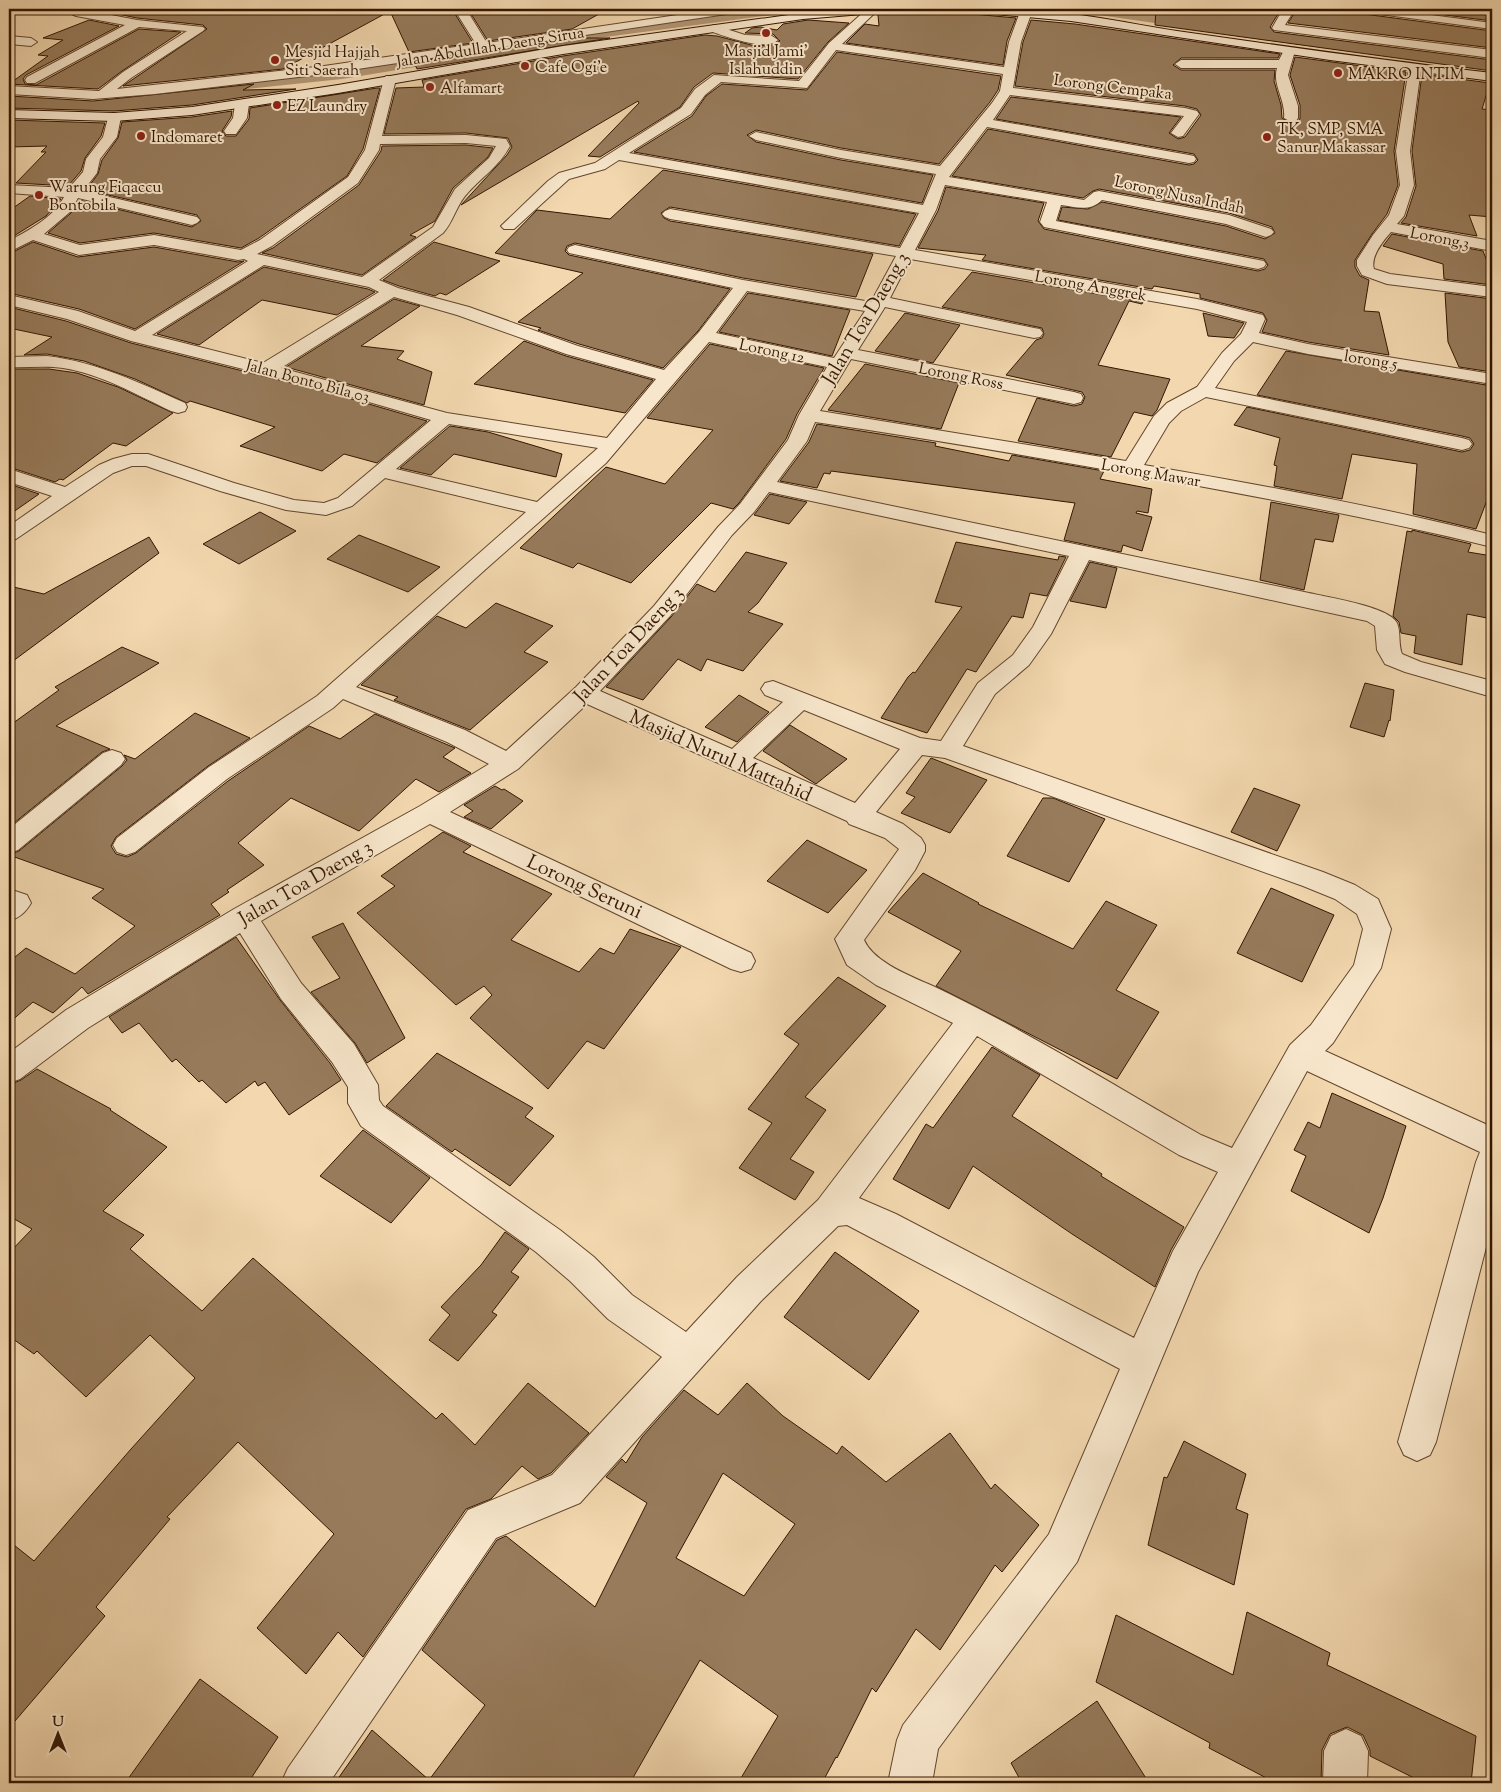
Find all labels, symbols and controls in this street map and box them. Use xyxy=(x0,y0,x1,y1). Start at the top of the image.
street label: Jalan Abdullah Daeng Sirua xyxy=(394,22,587,75)
marker: Masjid Jami' Islahuddin xyxy=(760,27,772,39)
place label: Masjid Jami' Islahuddin xyxy=(724,41,808,82)
place label: Mesjid Hajjah Siti Saerah xyxy=(285,42,381,83)
marker: Mesjid Hajjah Siti Saerah xyxy=(269,54,281,66)
place label: Cafe Ogi'e xyxy=(535,57,607,80)
marker: Cafe Ogi'e xyxy=(519,60,531,72)
place label: MAKRO INTIM xyxy=(1348,64,1465,87)
marker: MAKRO INTIM xyxy=(1332,67,1344,79)
street label: Lorong Cempaka xyxy=(1052,70,1174,107)
place label: Alfamart xyxy=(440,78,503,101)
marker: Alfamart xyxy=(424,81,436,93)
place label: EZ Laundry xyxy=(287,96,367,119)
marker: EZ Laundry xyxy=(271,99,283,111)
place label: TK, SMP, SMA Sanur Makassar xyxy=(1277,119,1386,160)
place label: Indomaret xyxy=(151,127,223,150)
marker: Indomaret xyxy=(135,130,147,142)
marker: TK, SMP, SMA Sanur Makassar xyxy=(1261,131,1273,143)
street label: Lorong Nusa Indah xyxy=(1112,171,1248,222)
place label: Warung Fiqaccu Bontobila xyxy=(49,177,162,218)
marker: Warung Fiqaccu Bontobila xyxy=(33,189,45,201)
street label: Lorong 3 xyxy=(1408,222,1471,256)
street label: Jalan Toa Daeng 3 xyxy=(815,247,918,392)
street label: Lorong Anggrek xyxy=(1033,266,1149,309)
street label: Lorong 12 xyxy=(737,334,807,371)
street label: lorong 5 xyxy=(1342,346,1399,377)
street label: Jalan Bonto Bila 03 xyxy=(242,355,372,410)
street label: Lorong Ross xyxy=(916,358,1005,397)
street label: Lorong Mawar xyxy=(1099,454,1202,495)
street label: Jalan Toa Daeng 3 xyxy=(567,581,692,711)
street label: Masjid Nurul Mattahid xyxy=(624,704,816,811)
street label: Jalan Toa Daeng 3 xyxy=(233,834,379,935)
street label: Lorong Seruni xyxy=(521,849,647,928)
north arrow xyxy=(32,1710,82,1760)
text: U xyxy=(52,1713,64,1733)

